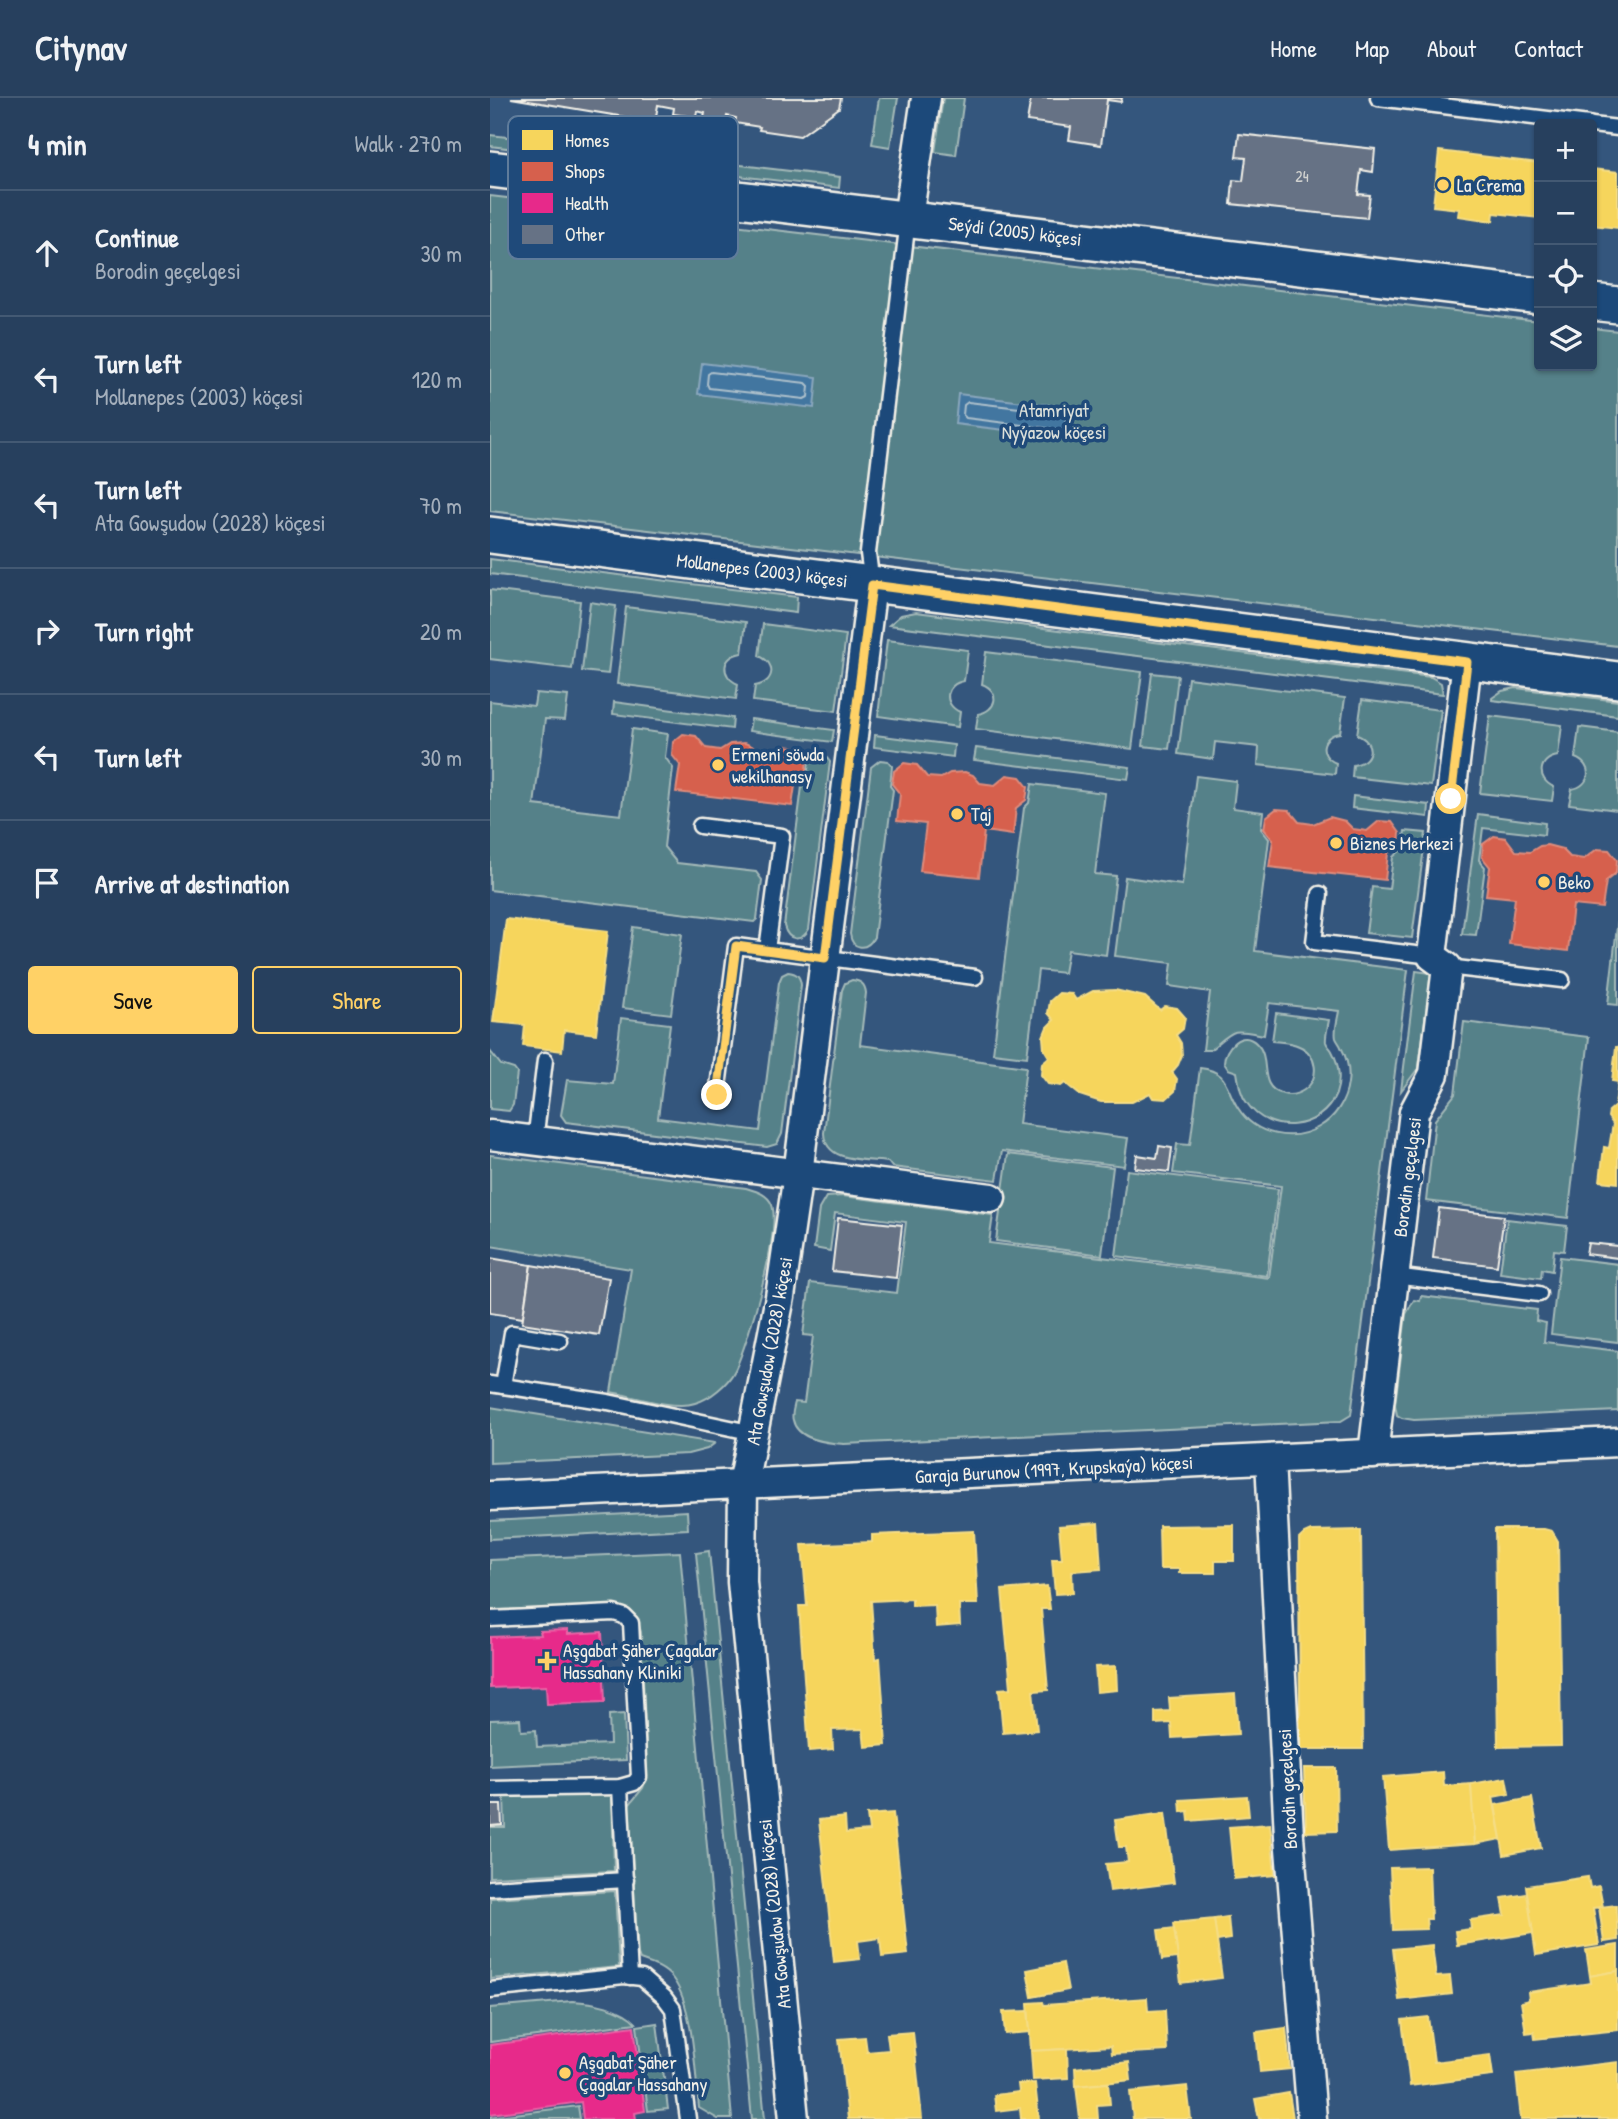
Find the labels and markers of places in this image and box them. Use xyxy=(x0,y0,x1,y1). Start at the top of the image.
place label: La Crema xyxy=(1457,172,1522,198)
marker: La Crema xyxy=(1435,177,1451,193)
place label: Ermeni söwda wekilhanasy xyxy=(732,741,825,789)
marker: Ermeni söwda wekilhanasy xyxy=(710,757,726,773)
place label: Taj xyxy=(971,801,992,827)
marker: Taj xyxy=(949,806,965,822)
place label: Biznes Merkezi xyxy=(1350,830,1454,856)
marker: Biznes Merkezi xyxy=(1328,835,1344,851)
place label: Beko xyxy=(1558,869,1591,895)
marker: Beko xyxy=(1536,874,1552,890)
place label: Aşgabat Şäher Çagalar Hassahany Kliniki xyxy=(563,1637,719,1685)
marker: Aşgabat Şäher Çagalar Hassahany Kliniki xyxy=(537,1651,557,1671)
place label: Aşgabat Şäher Çagalar Hassahany xyxy=(579,2049,707,2097)
marker: Aşgabat Şäher Çagalar Hassahany xyxy=(557,2065,573,2081)

